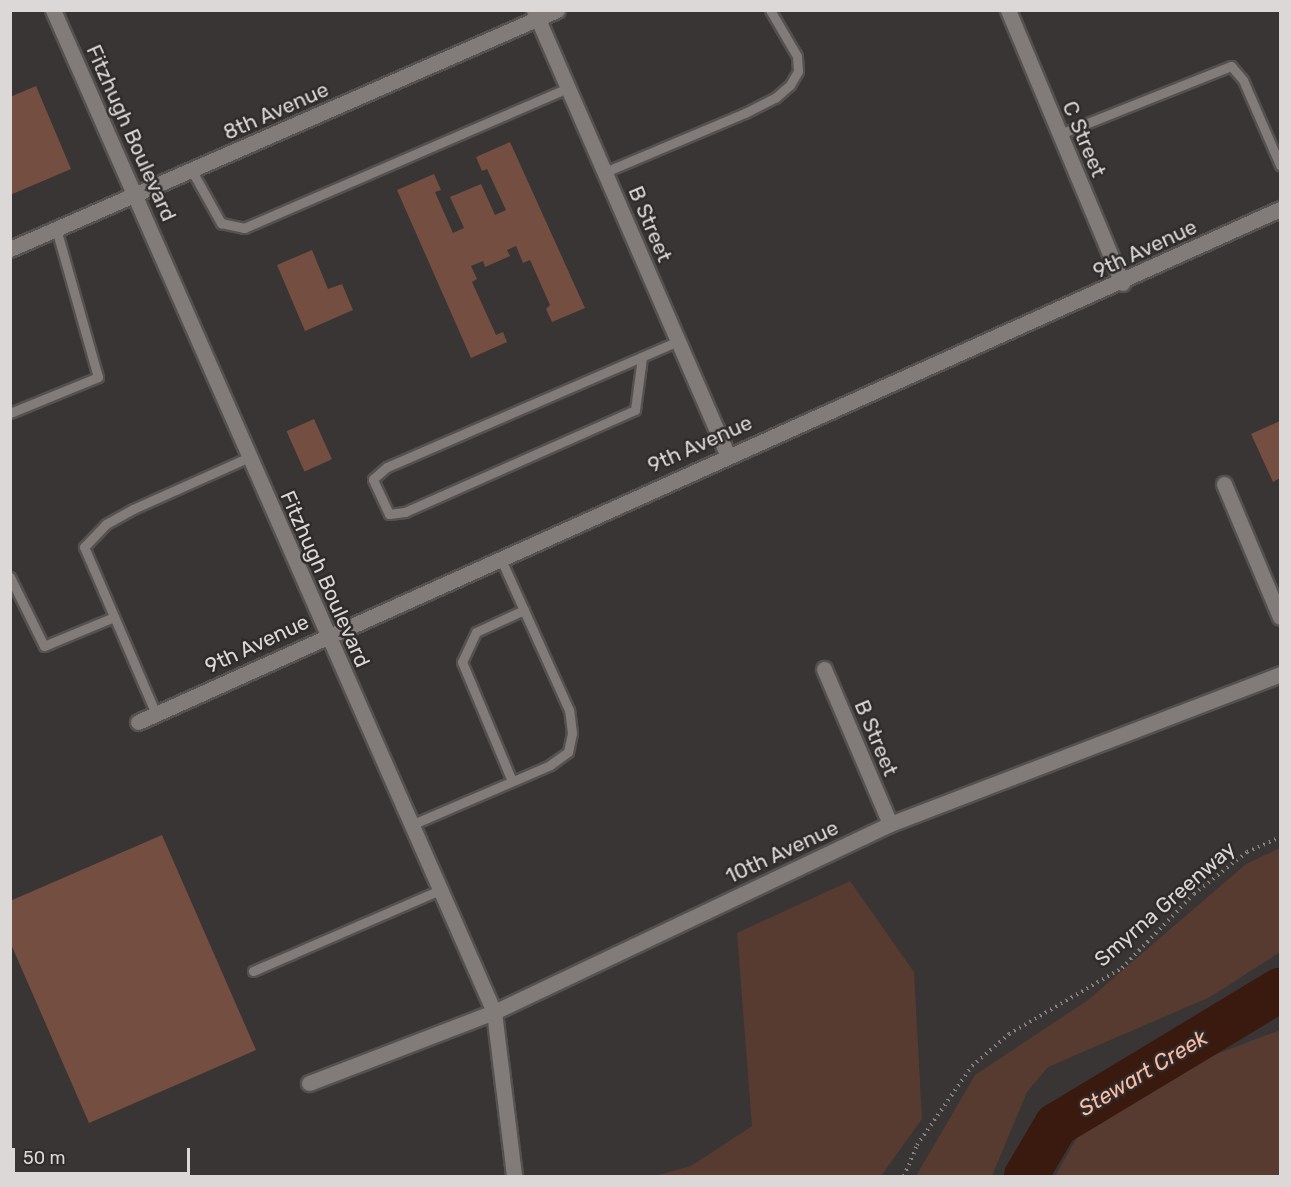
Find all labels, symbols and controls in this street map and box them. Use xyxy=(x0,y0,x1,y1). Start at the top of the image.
street label: Fitzhugh Boulevard xyxy=(81,41,181,225)
street label: 8th Avenue xyxy=(219,76,333,146)
street label: C Street xyxy=(1057,97,1111,181)
street label: B Street xyxy=(623,182,677,266)
street label: 9th Avenue xyxy=(1089,214,1201,284)
street label: 9th Avenue xyxy=(644,410,756,478)
street label: Fitzhugh Boulevard xyxy=(275,487,375,671)
street label: 9th Avenue xyxy=(201,609,313,679)
street label: B Street xyxy=(849,696,903,780)
street label: 10th Avenue xyxy=(721,815,843,889)
street label: Smyrna Greenway xyxy=(1090,836,1240,972)
water label: Stewart Creek xyxy=(1074,1024,1212,1122)
scale bar xyxy=(15,1136,194,1174)
text: 50 m xyxy=(23,1147,66,1169)

